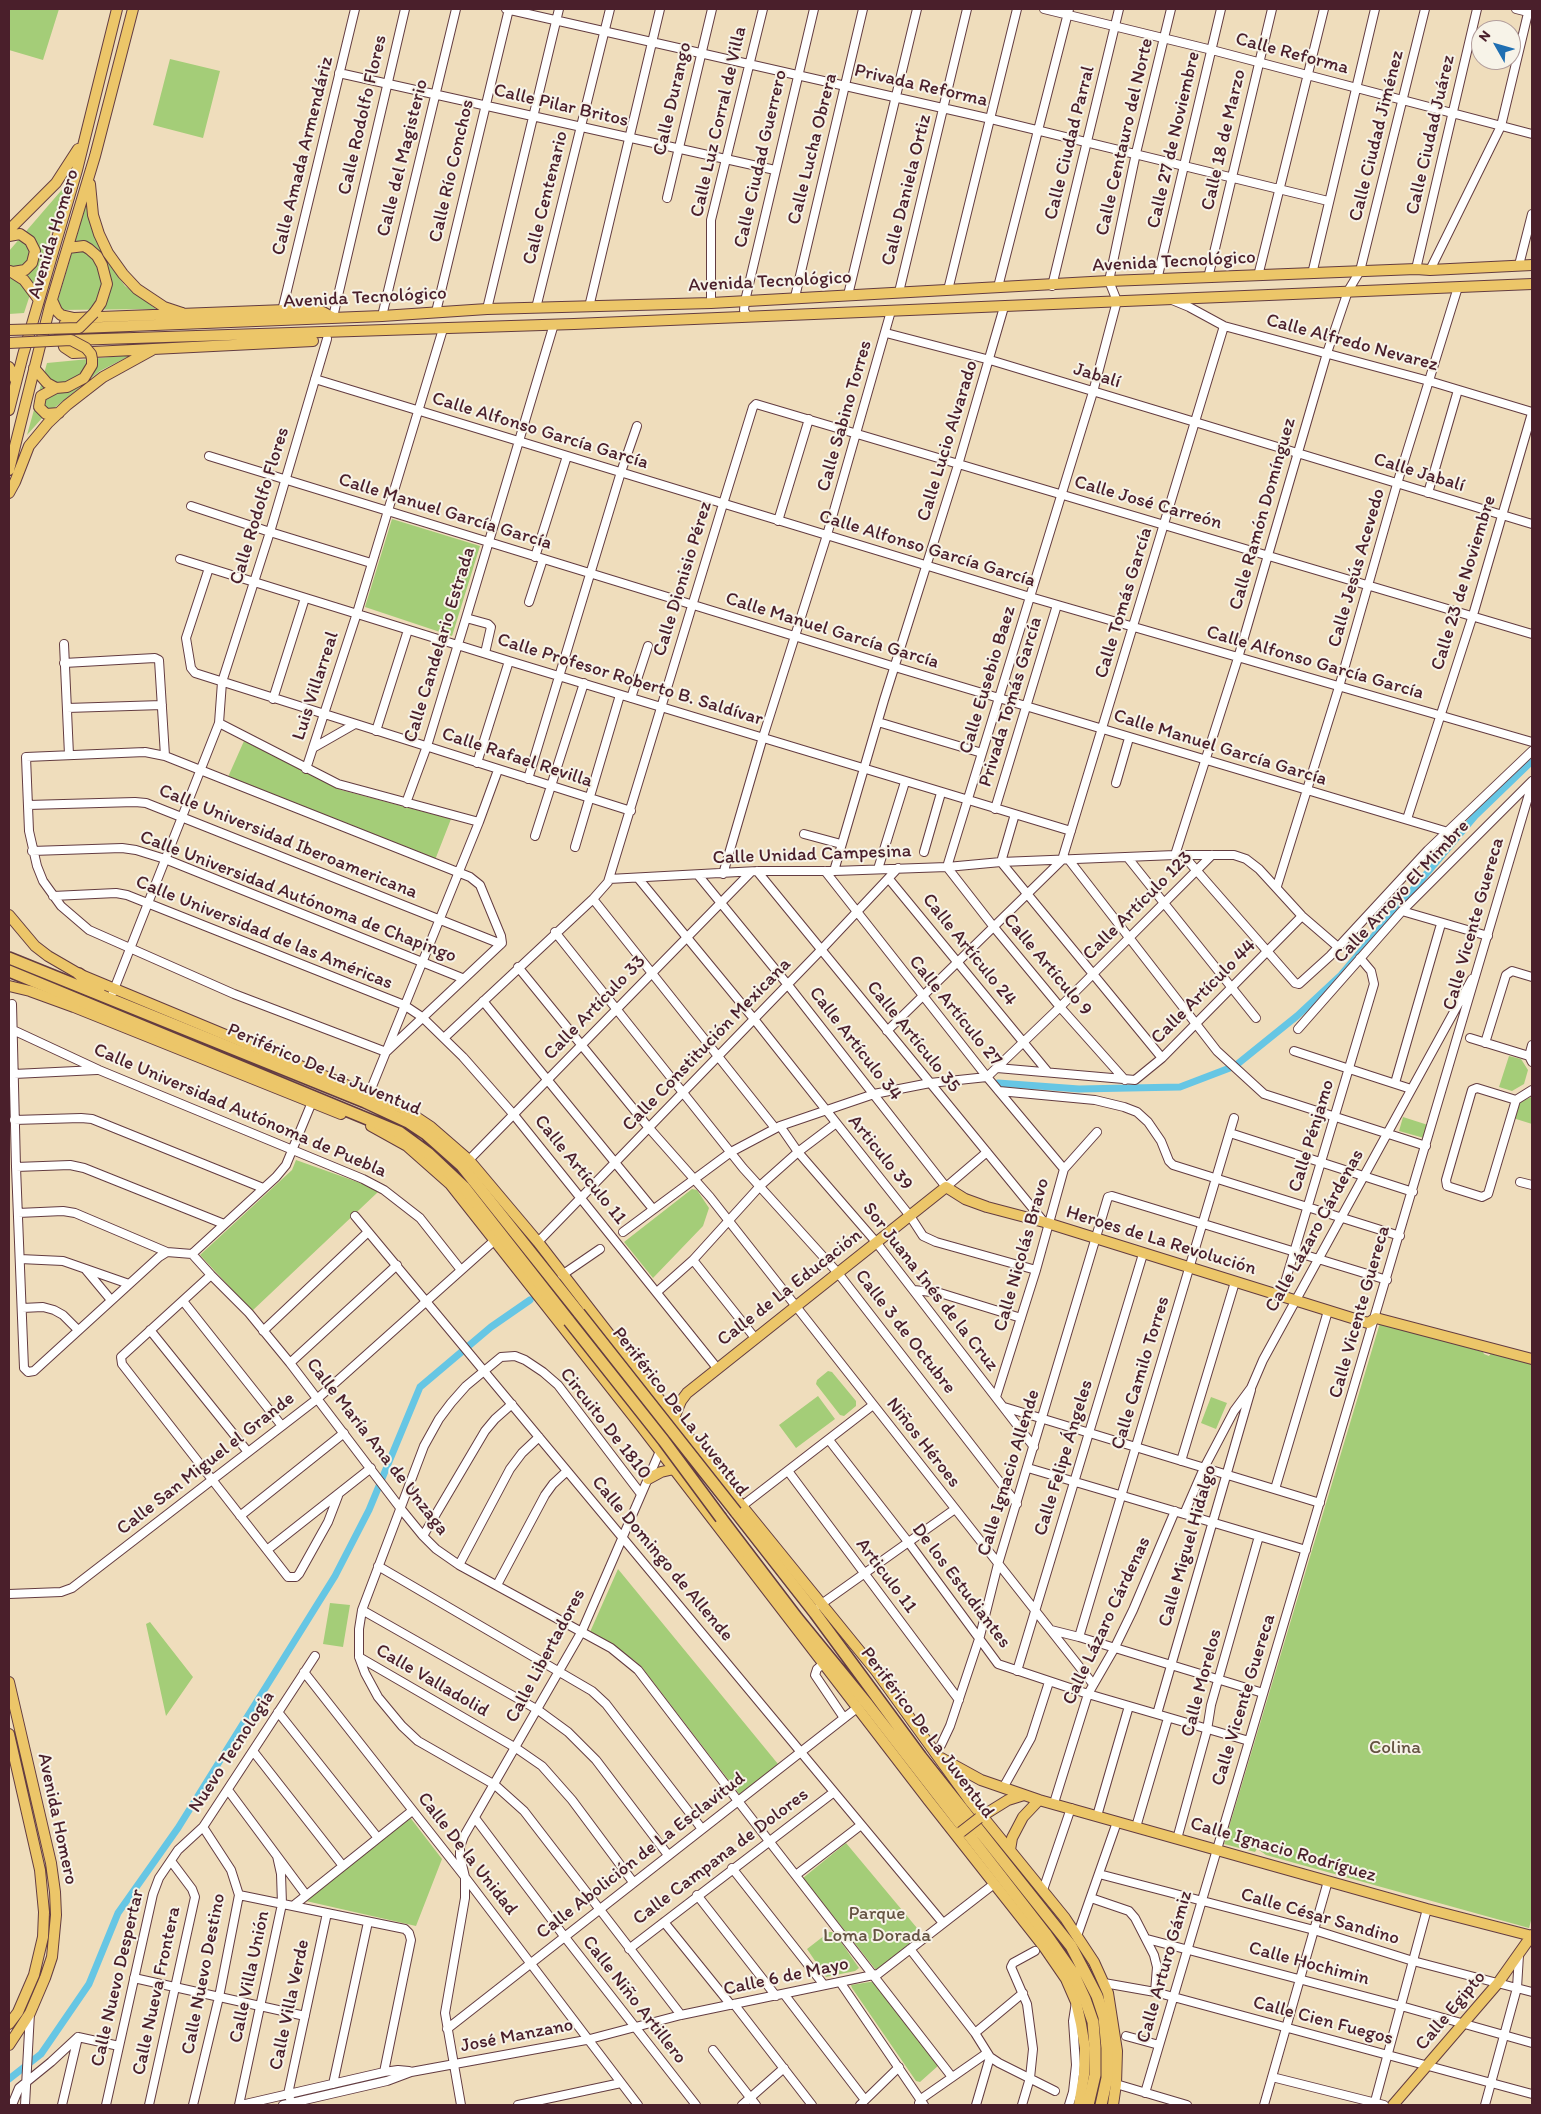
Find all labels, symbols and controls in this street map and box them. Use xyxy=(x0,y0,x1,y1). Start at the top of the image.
north arrow xyxy=(1471,20,1521,70)
street label: Calle Luz Corral de Villa xyxy=(686,25,752,219)
text: N xyxy=(1475,27,1494,45)
street label: Calle Reforma xyxy=(1233,28,1351,80)
street label: Calle Rodolfo Flores xyxy=(334,33,392,197)
street label: Calle Centauro del Norte xyxy=(1091,36,1159,238)
street label: Calle Durango xyxy=(649,40,697,158)
street label: Calle Ciudad Jiménez xyxy=(1345,48,1409,224)
street label: Calle 27 de Noviembre xyxy=(1143,49,1205,231)
street label: Calle Ciudad Juárez xyxy=(1402,53,1460,217)
street label: Calle Amada Armendáriz xyxy=(267,54,339,258)
street label: Privada Reforma xyxy=(852,60,990,112)
street label: Calle Ciudad Parral xyxy=(1040,64,1100,222)
street label: Calle 18 de Marzo xyxy=(1197,67,1251,213)
street label: Calle Ciudad Guerrero xyxy=(729,68,793,250)
street label: Calle Lucha Obrera xyxy=(783,71,843,227)
street label: Calle del Magisterio xyxy=(372,77,434,239)
street label: Calle Pilar Britos xyxy=(491,79,631,133)
street label: Calle Río Conchos xyxy=(424,97,480,245)
street label: Calle Daniela Ortiz xyxy=(877,112,937,268)
street label: Calle Centenario xyxy=(518,129,574,267)
street label: Avenida Homero xyxy=(24,167,84,301)
street label: Avenida Tecnológico xyxy=(1092,246,1256,278)
street label: Avenida Tecnológico xyxy=(688,266,852,298)
street label: Avenida Tecnológico xyxy=(283,282,447,314)
street label: Calle Alfredo Nevarez xyxy=(1264,309,1440,377)
street label: Calle Sabino Torres xyxy=(812,338,878,494)
street label: Calle Lucio Alvarado xyxy=(913,358,983,524)
street label: Jabalí xyxy=(1071,358,1123,394)
street label: Calle Alfonso García García xyxy=(429,387,651,475)
street label: Calle Ramón Domínguez xyxy=(1225,415,1301,613)
street label: Calle Rodolfo Flores xyxy=(225,424,295,588)
street label: Calle Jabalí xyxy=(1371,448,1467,498)
street label: Calle Manuel García García xyxy=(336,469,554,555)
street label: Calle José Carreón xyxy=(1071,471,1225,535)
street label: Calle Jesús Acevedo xyxy=(1323,486,1391,650)
street label: Calle 23 de Noviembre xyxy=(1427,493,1501,673)
street label: Calle Dionisio Pérez xyxy=(649,499,717,659)
street label: Calle Alfonso García García xyxy=(816,505,1038,593)
street label: Calle Tomás García xyxy=(1090,525,1158,681)
street label: Calle Candelario Estrada xyxy=(399,545,481,745)
street label: Calle Manuel García García xyxy=(723,588,941,674)
street label: Calle Eusebio Baez xyxy=(955,603,1021,757)
street label: Privada Tomás García xyxy=(974,614,1048,790)
street label: Calle Alfonso García García xyxy=(1204,621,1426,705)
street label: Luis Villarreal xyxy=(288,629,344,743)
street label: Calle Profesor Roberto B. Saldívar xyxy=(494,629,766,731)
street label: Calle Manuel García García xyxy=(1111,705,1329,791)
street label: Calle Rafael Revilla xyxy=(439,723,595,793)
street label: Calle Universidad Iberoamericana xyxy=(155,780,421,904)
street label: Calle Arroyo El Mimbre xyxy=(1330,815,1474,969)
street label: Calle Universidad Autónoma de Chapingo xyxy=(136,826,460,968)
street label: Calle Vicente Guereca xyxy=(1438,835,1510,1013)
street label: Calle Unidad Campesina xyxy=(712,840,912,870)
street label: Calle Artículo 123 xyxy=(1078,846,1198,966)
street label: Calle Universidad de las Américas xyxy=(132,871,396,995)
street label: Calle Artículo 24 xyxy=(917,889,1021,1011)
street label: Calle Artículo 9 xyxy=(998,909,1096,1021)
street label: Calle Artículo 44 xyxy=(1147,935,1261,1049)
street label: Calle Artículo 33 xyxy=(539,951,651,1065)
street label: Calle Artículo 27 xyxy=(903,951,1007,1071)
street label: Calle Constitución Mexicana xyxy=(618,953,796,1137)
street label: Calle Artículo 35 xyxy=(861,977,965,1097)
street label: Calle Artículo 34 xyxy=(803,982,907,1106)
street label: Periférico De La Juventud xyxy=(224,1019,424,1121)
street label: Calle Universidad Autónoma de Puebla xyxy=(90,1039,390,1183)
street label: Calle Pénjamo xyxy=(1284,1077,1340,1195)
street label: Calle Artículo 11 xyxy=(529,1111,631,1229)
street label: Articulo 39 xyxy=(843,1111,917,1195)
street label: Calle Lázaro Cárdenas xyxy=(1261,1145,1369,1317)
street label: Calle Nicolás Bravo xyxy=(989,1176,1055,1334)
street label: Sor Juana Inés de la Cruz xyxy=(857,1198,1003,1376)
street label: Heroes de La Revolución xyxy=(1063,1201,1259,1281)
street label: Calle Vicente Guereca xyxy=(1324,1223,1396,1401)
street label: Calle de La Educación xyxy=(713,1224,867,1352)
street label: Calle 3 de Octubre xyxy=(849,1265,961,1399)
street label: Calle Camilo Torres xyxy=(1107,1294,1175,1452)
street label: Periférico De La Juventud xyxy=(607,1323,753,1501)
street label: Calle María Ana de Unzaga xyxy=(301,1354,453,1540)
street label: Circuito De 1810 xyxy=(554,1364,656,1484)
street label: Calle Felipe Ángeles xyxy=(1029,1377,1099,1539)
street label: Calle Ignacio Allende xyxy=(973,1387,1045,1559)
street label: Calle San Miguel el Grande xyxy=(113,1388,299,1540)
street label: Niños Héroes xyxy=(881,1394,965,1492)
street label: Calle Miguel Hidalgo xyxy=(1154,1462,1222,1630)
street label: Calle Domingo de Allende xyxy=(586,1472,738,1646)
street label: De los Estudiantes xyxy=(907,1519,1015,1653)
street label: Calle Lázaro Cárdenas xyxy=(1058,1533,1156,1709)
street label: Articulo 11 xyxy=(850,1534,922,1618)
street label: Calle Libertadores xyxy=(501,1585,591,1727)
street label: Calle Vicente Guereca xyxy=(1207,1611,1281,1789)
street label: Calle Morelos xyxy=(1177,1626,1227,1740)
street label: Calle Valladolid xyxy=(371,1639,493,1723)
street label: Periférico De La Juventud xyxy=(855,1643,999,1823)
street label: Nuevo Tecnologia xyxy=(184,1687,280,1817)
park label: Colina xyxy=(1369,1737,1421,1759)
street label: Avenida Homero xyxy=(32,1751,82,1887)
street label: Calle Abolición de La Esclavitud xyxy=(532,1767,750,1945)
street label: Calle Campana de Dolores xyxy=(629,1784,813,1930)
street label: Calle De la Unidad xyxy=(412,1788,522,1920)
street label: Calle Ignacio Rodríguez xyxy=(1187,1813,1379,1887)
street label: Calle César Sandino xyxy=(1238,1883,1402,1951)
street label: Calle Nuevo Despertar xyxy=(86,1887,150,2069)
street label: Calle Arturo Gámiz xyxy=(1132,1888,1198,2046)
street label: Calle Nuevo Destino xyxy=(177,1891,231,2057)
park label: Parque Loma Dorada xyxy=(823,1903,931,1947)
street label: Calle Nueva Frontera xyxy=(128,1905,186,2077)
street label: Calle Villa Unión xyxy=(225,1909,275,2045)
street label: Calle Niño Artillero xyxy=(577,1931,691,2069)
street label: Calle Hochimin xyxy=(1246,1937,1372,1991)
street label: Calle Villa Verde xyxy=(265,1938,315,2072)
street label: Calle 6 de Mayo xyxy=(721,1953,851,2001)
street label: Calle Egipto xyxy=(1411,1966,1491,2056)
street label: Calle Cien Fuegos xyxy=(1250,1991,1396,2051)
street label: José Manzano xyxy=(459,2014,575,2058)

